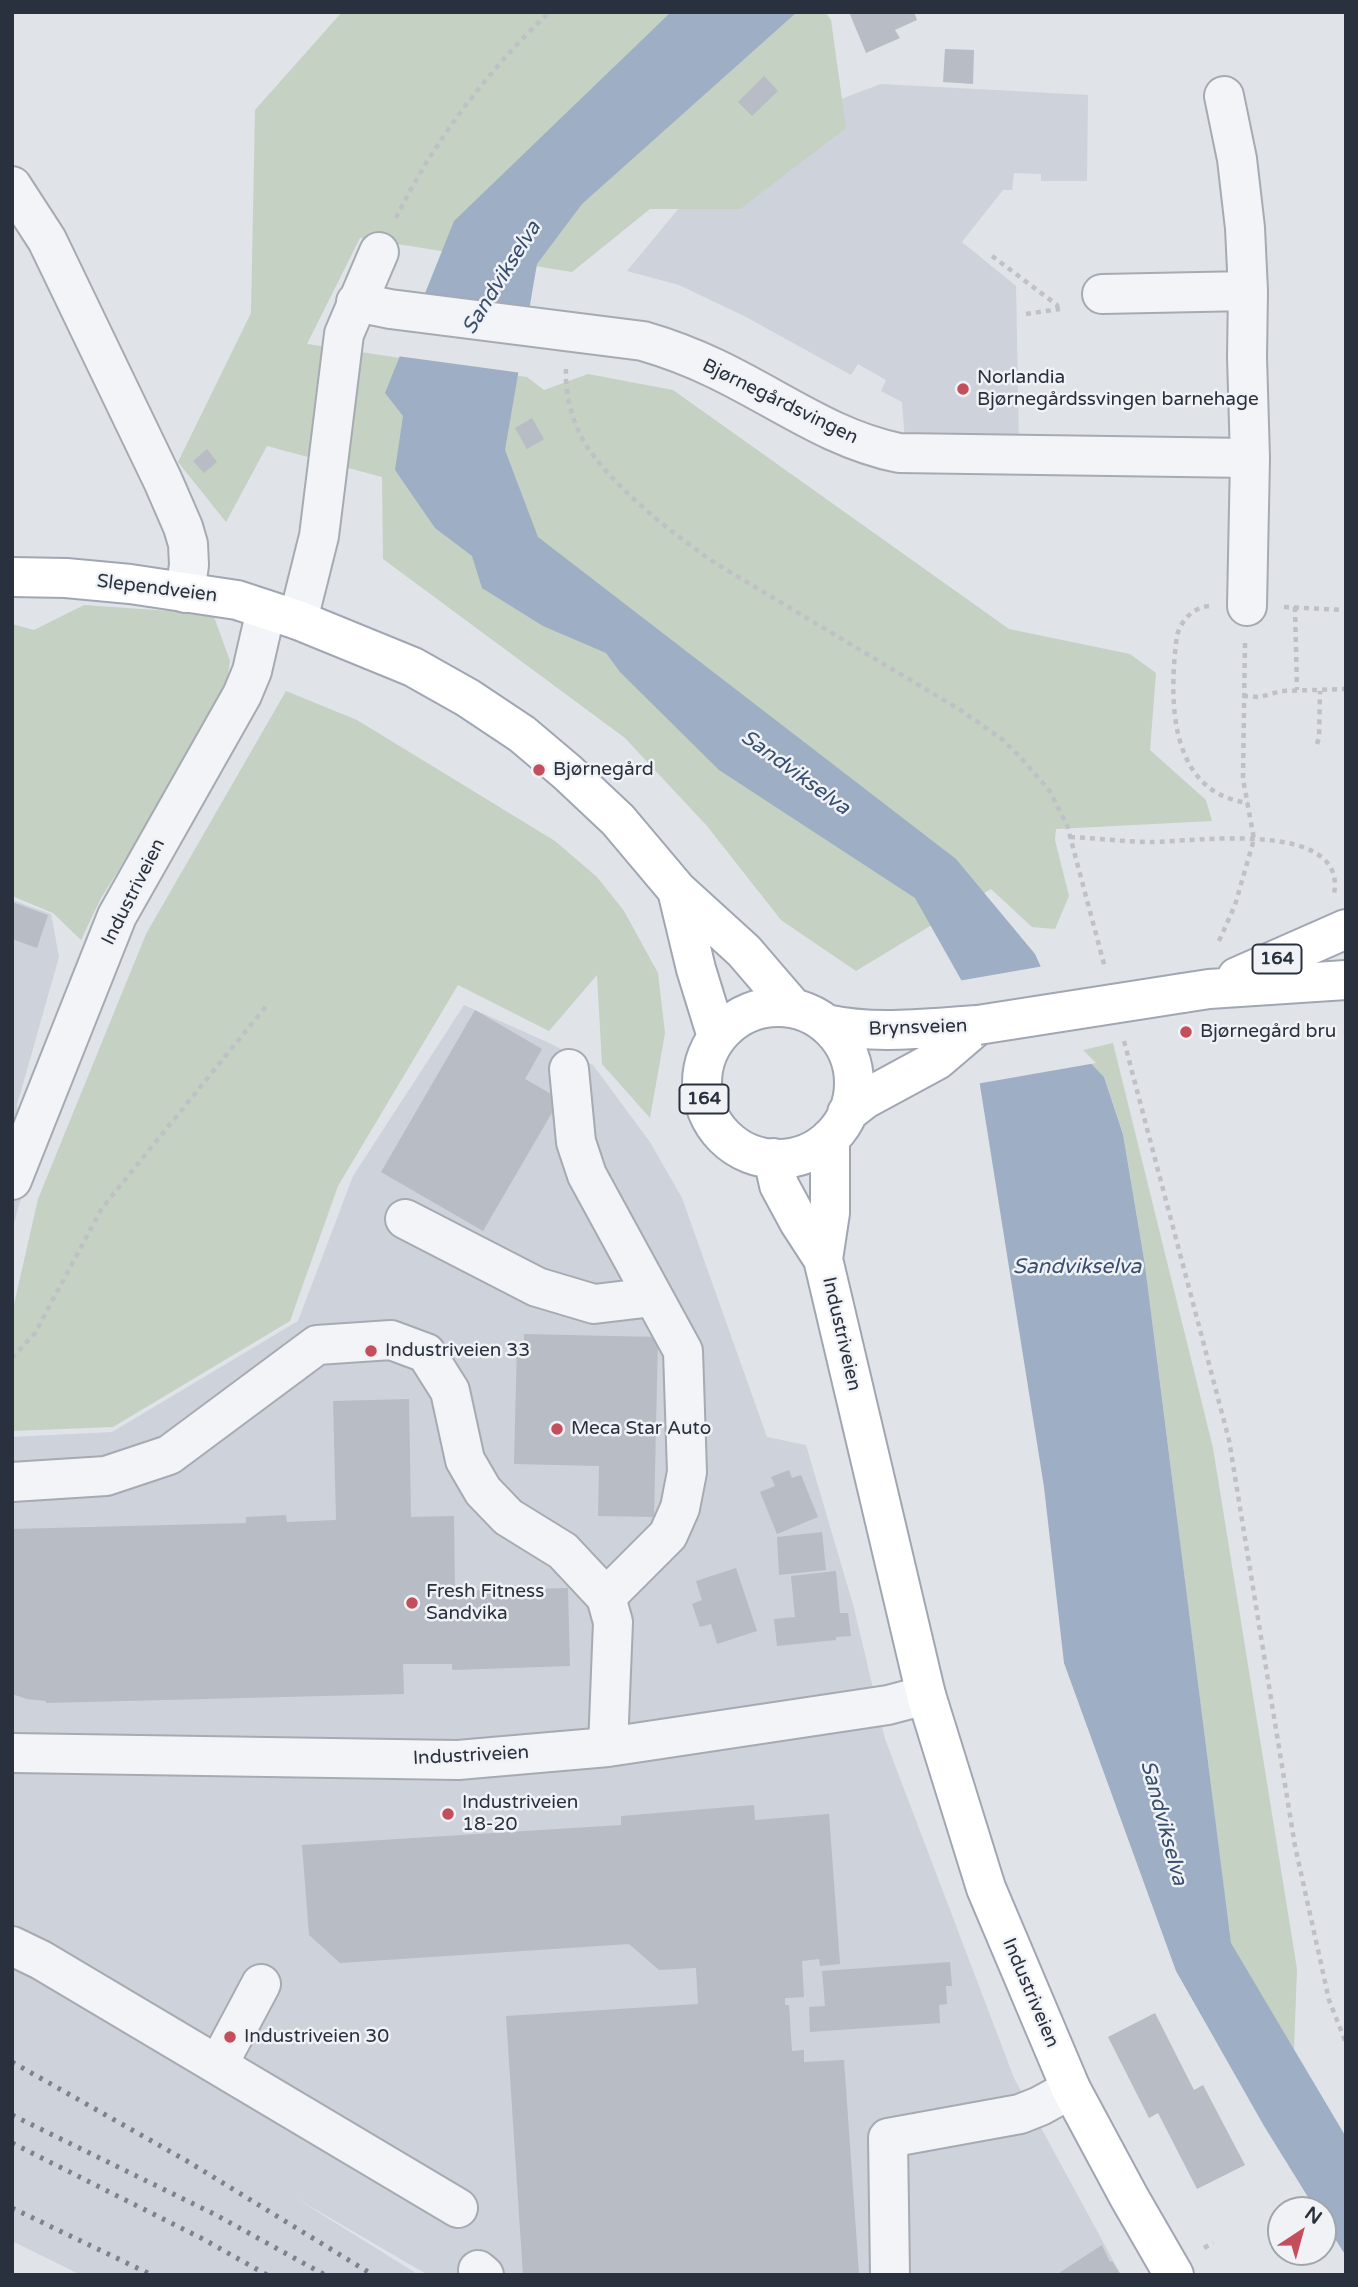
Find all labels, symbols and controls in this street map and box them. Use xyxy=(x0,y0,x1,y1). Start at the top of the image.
water label: Sandvikselva xyxy=(457,217,547,339)
street label: Bjørnegårdsvingen xyxy=(698,354,862,450)
place label: Norlandia Bjørnegårdssvingen barnehage xyxy=(977,367,1259,411)
marker: Norlandia Bjørnegårdssvingen barnehage xyxy=(955,381,971,397)
street label: Slependveien xyxy=(96,570,218,608)
water label: Sandvikselva xyxy=(736,725,854,821)
place label: Bjørnegård xyxy=(553,759,654,781)
marker: Bjørnegård xyxy=(531,762,547,778)
street label: Industriveien xyxy=(97,835,171,949)
road number: 164 xyxy=(1252,944,1302,974)
street label: Brynsveien xyxy=(868,1015,968,1041)
place label: Bjørnegård bru xyxy=(1200,1021,1336,1043)
marker: Bjørnegård bru xyxy=(1178,1024,1194,1040)
road number: 164 xyxy=(680,1084,728,1114)
water label: Sandvikselva xyxy=(1013,1254,1141,1280)
street label: Industriveien xyxy=(817,1275,865,1393)
place label: Industriveien 33 xyxy=(385,1340,530,1362)
marker: Industriveien 33 xyxy=(363,1343,379,1359)
place label: Meca Star Auto xyxy=(571,1418,711,1440)
marker: Meca Star Auto xyxy=(549,1421,565,1437)
place label: Fresh Fitness Sandvika xyxy=(426,1581,544,1625)
marker: Fresh Fitness Sandvika xyxy=(404,1595,420,1611)
street label: Industriveien xyxy=(412,1742,530,1770)
water label: Sandvikselva xyxy=(1134,1758,1192,1888)
place label: Industriveien 18-20 xyxy=(462,1792,578,1836)
marker: Industriveien 18-20 xyxy=(440,1806,456,1822)
street label: Industriveien xyxy=(997,1935,1063,2051)
place label: Industriveien 30 xyxy=(244,2026,389,2048)
marker: Industriveien 30 xyxy=(222,2029,238,2045)
north arrow xyxy=(1267,2196,1337,2266)
text: N xyxy=(1301,2202,1326,2229)

